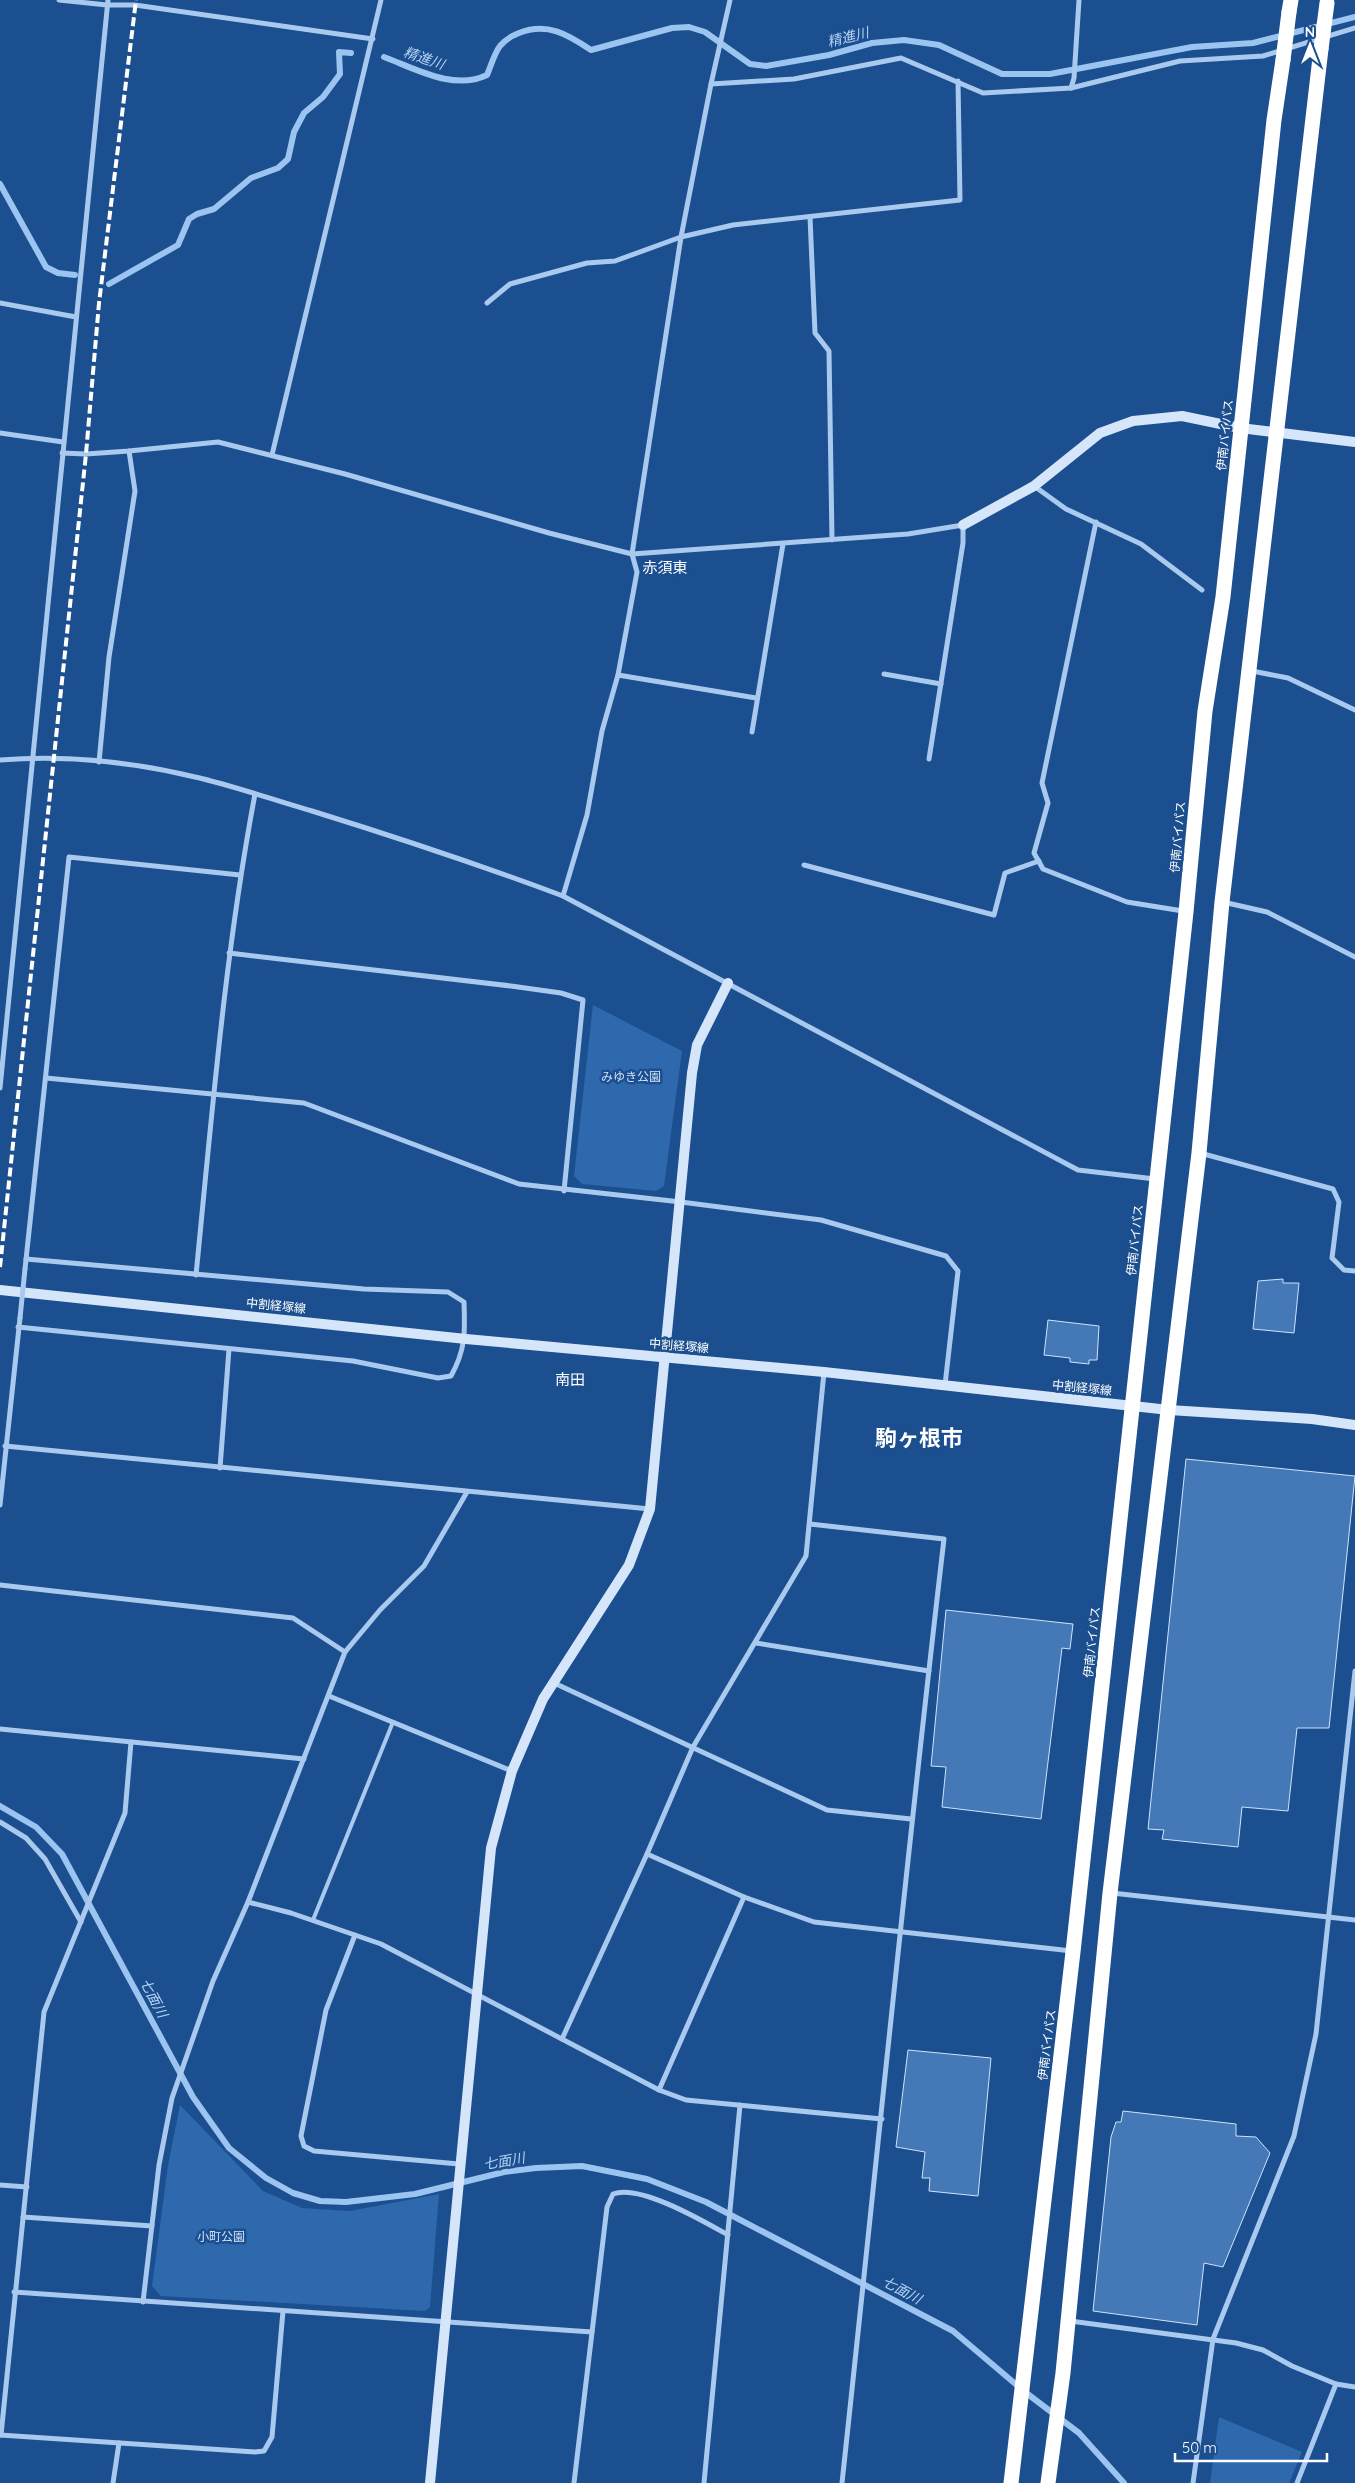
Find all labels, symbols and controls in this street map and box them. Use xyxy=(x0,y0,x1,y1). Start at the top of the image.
north arrow xyxy=(1285,20,1335,70)
water label: 精進川 xyxy=(825,23,872,51)
text: N xyxy=(1305,23,1315,41)
water label: 精進川 xyxy=(401,43,449,74)
street label: 伊南バイパス xyxy=(1213,398,1236,471)
district label: 赤須東 xyxy=(642,558,688,577)
street label: 伊南バイパス xyxy=(1167,801,1188,873)
park label: みゆき公園 xyxy=(601,1069,661,1084)
street label: 伊南バイパス xyxy=(1123,1203,1146,1276)
street label: 中割経塚線 xyxy=(245,1295,307,1316)
street label: 中割経塚線 xyxy=(648,1335,710,1356)
district label: 南田 xyxy=(555,1370,585,1389)
street label: 中割経塚線 xyxy=(1051,1377,1113,1398)
district label: 駒ヶ根市 xyxy=(875,1424,963,1452)
street label: 伊南バイパス xyxy=(1080,1605,1103,1678)
water label: 七面川 xyxy=(136,1975,173,2023)
street label: 伊南バイパス xyxy=(1035,2008,1058,2081)
water label: 七面川 xyxy=(482,2148,528,2174)
park label: 小町公園 xyxy=(197,2229,245,2244)
water label: 七面川 xyxy=(879,2272,927,2309)
scale bar xyxy=(1175,2430,1328,2462)
text: 50 m xyxy=(1182,2438,1217,2457)

